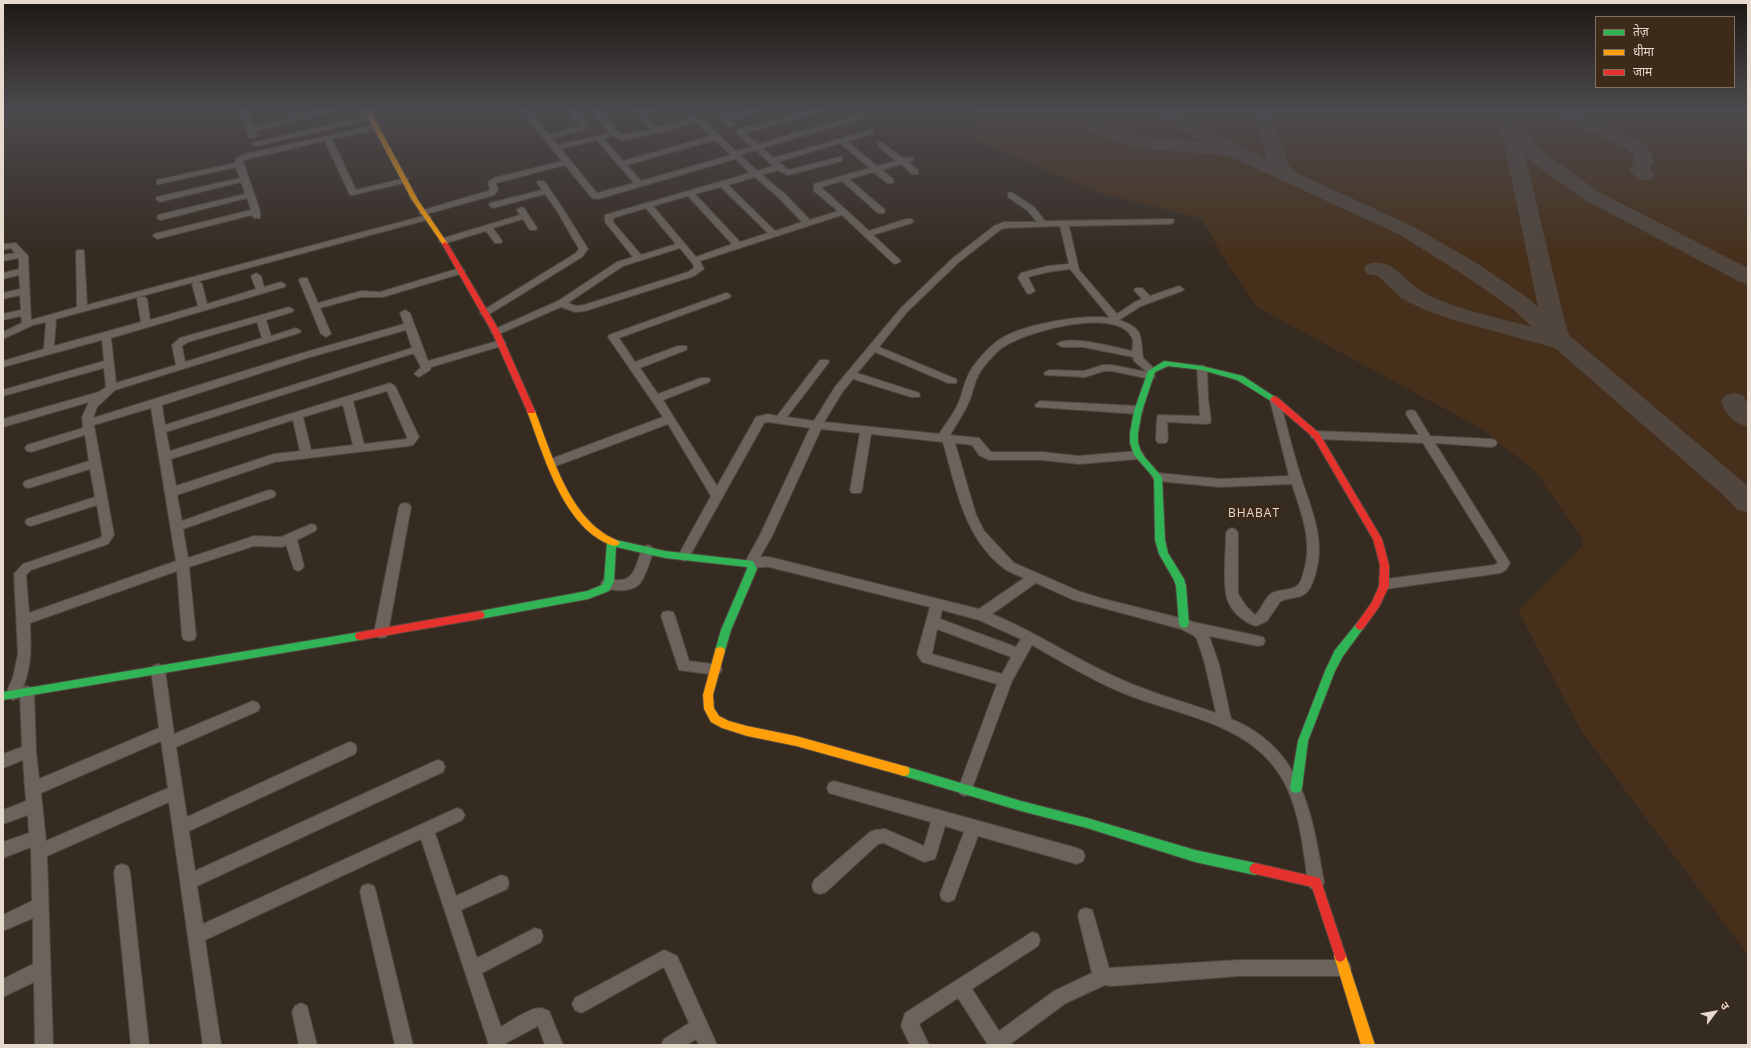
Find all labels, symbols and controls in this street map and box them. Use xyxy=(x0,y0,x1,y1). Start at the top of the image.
legend xyxy=(1595,16,1735,88)
text: तेज़ xyxy=(1633,23,1649,40)
text: धीमा xyxy=(1633,43,1654,60)
text: जाम xyxy=(1633,63,1652,80)
district label: BHABAT xyxy=(1228,507,1280,521)
north arrow xyxy=(1695,992,1735,1032)
text: उ xyxy=(1718,999,1734,1012)

